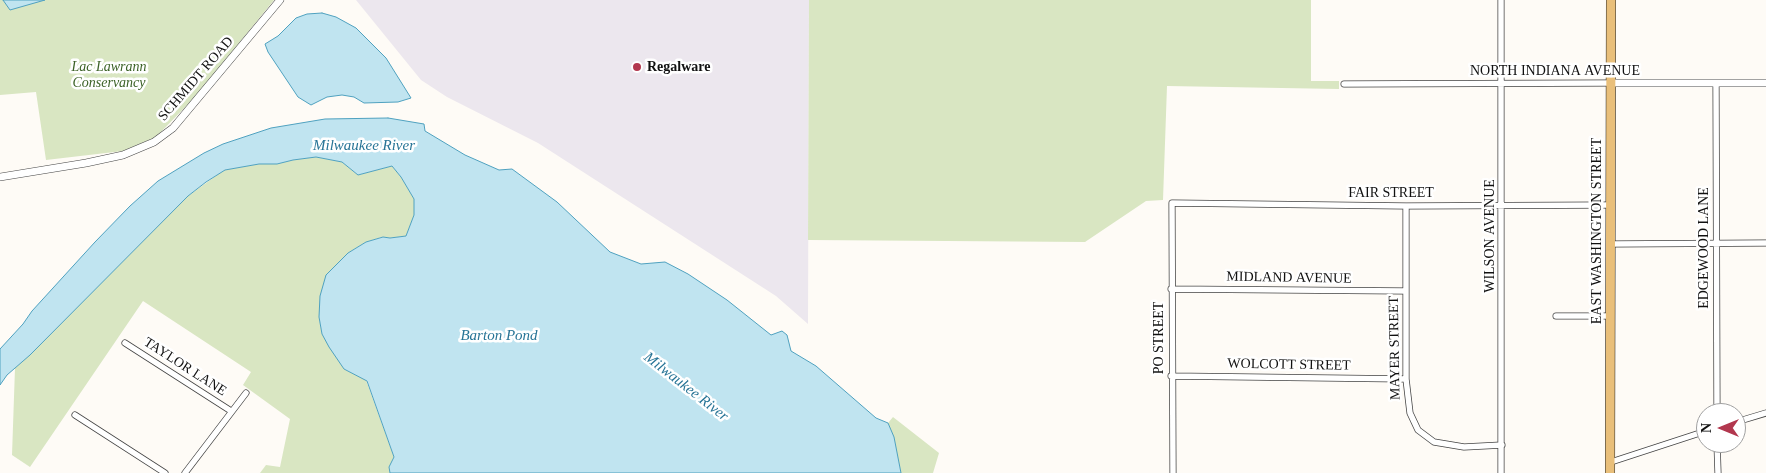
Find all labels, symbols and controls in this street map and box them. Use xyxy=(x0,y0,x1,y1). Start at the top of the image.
street label: SCHMIDT ROAD xyxy=(155,33,237,125)
park label: Lac Lawrann Conservancy xyxy=(71,59,147,92)
place label: Regalware xyxy=(647,59,710,75)
marker: Regalware xyxy=(631,61,643,73)
street label: NORTH INDIANA AVENUE xyxy=(1470,63,1640,79)
water label: Milwaukee River xyxy=(313,137,415,155)
street label: EAST WASHINGTON STREET xyxy=(1589,138,1605,324)
street label: WILSON AVENUE xyxy=(1482,179,1498,293)
street label: FAIR STREET xyxy=(1348,185,1434,201)
street label: EDGEWOOD LANE xyxy=(1696,187,1712,309)
street label: MIDLAND AVENUE xyxy=(1226,269,1352,287)
street label: MAYER STREET xyxy=(1386,296,1404,400)
street label: PO STREET xyxy=(1151,302,1167,374)
water label: Barton Pond xyxy=(460,327,538,345)
street label: TAYLOR LANE xyxy=(141,334,229,400)
water label: Milwaukee River xyxy=(640,348,732,426)
street label: WOLCOTT STREET xyxy=(1227,356,1351,374)
north arrow xyxy=(1696,403,1746,453)
text: N xyxy=(1699,423,1714,433)

